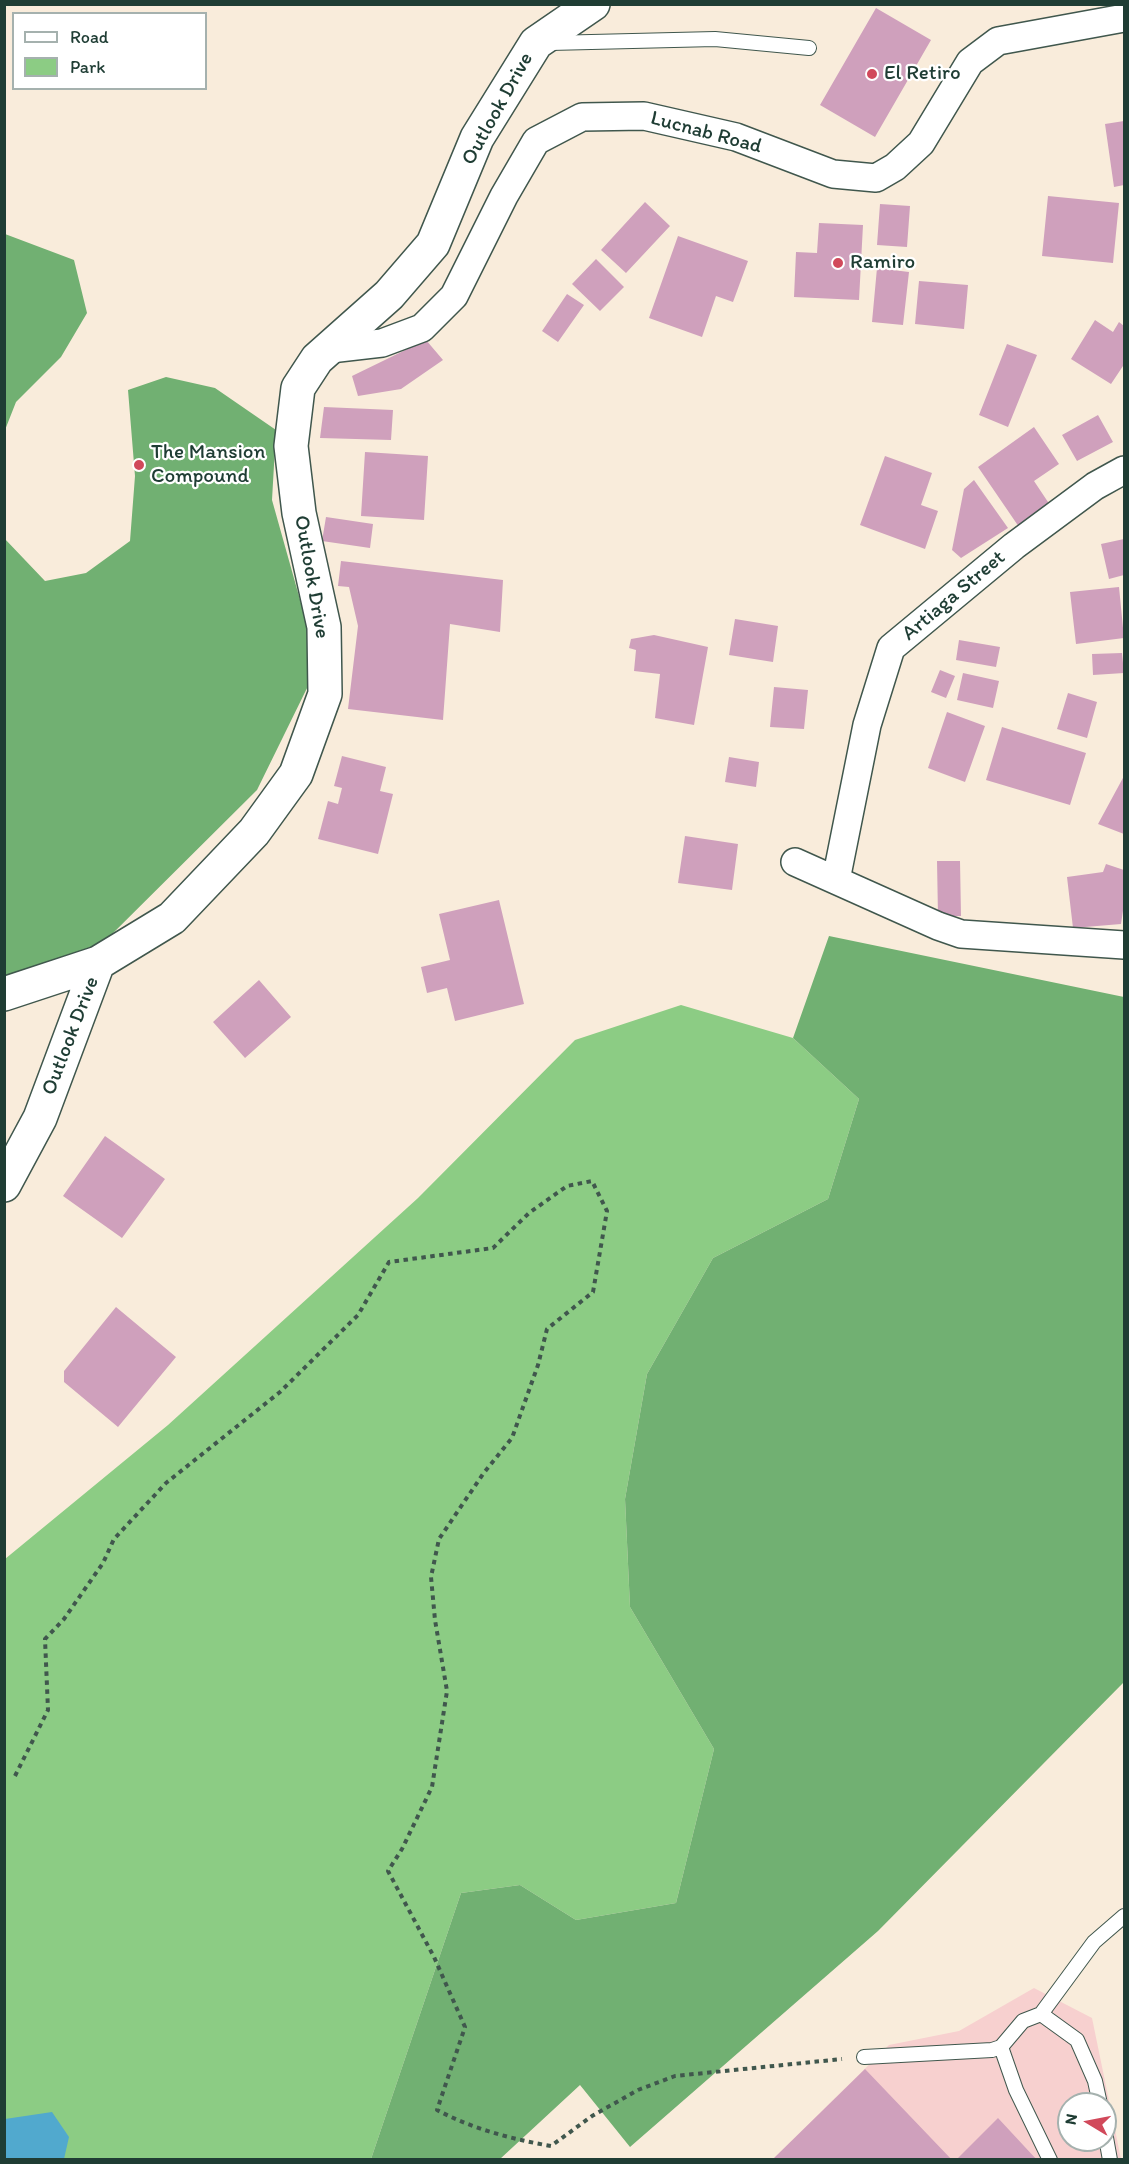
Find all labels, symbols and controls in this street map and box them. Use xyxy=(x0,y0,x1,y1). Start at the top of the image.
legend xyxy=(12,12,207,90)
text: Road xyxy=(70,26,109,48)
street label: Outlook Drive xyxy=(457,48,539,170)
text: Park xyxy=(70,56,105,78)
place label: El Retiro xyxy=(884,61,961,87)
marker: El Retiro xyxy=(865,67,879,81)
street label: Lucnab Road xyxy=(648,106,764,160)
place label: Ramiro xyxy=(850,250,915,276)
marker: Ramiro xyxy=(831,256,845,270)
place label: The Mansion Compound xyxy=(151,440,265,490)
marker: The Mansion Compound xyxy=(132,458,146,472)
street label: Outlook Drive xyxy=(288,513,334,641)
street label: Artiaga Street xyxy=(897,545,1011,647)
street label: Outlook Drive xyxy=(37,973,105,1099)
north arrow xyxy=(1057,2092,1117,2152)
text: N xyxy=(1060,2112,1081,2126)

